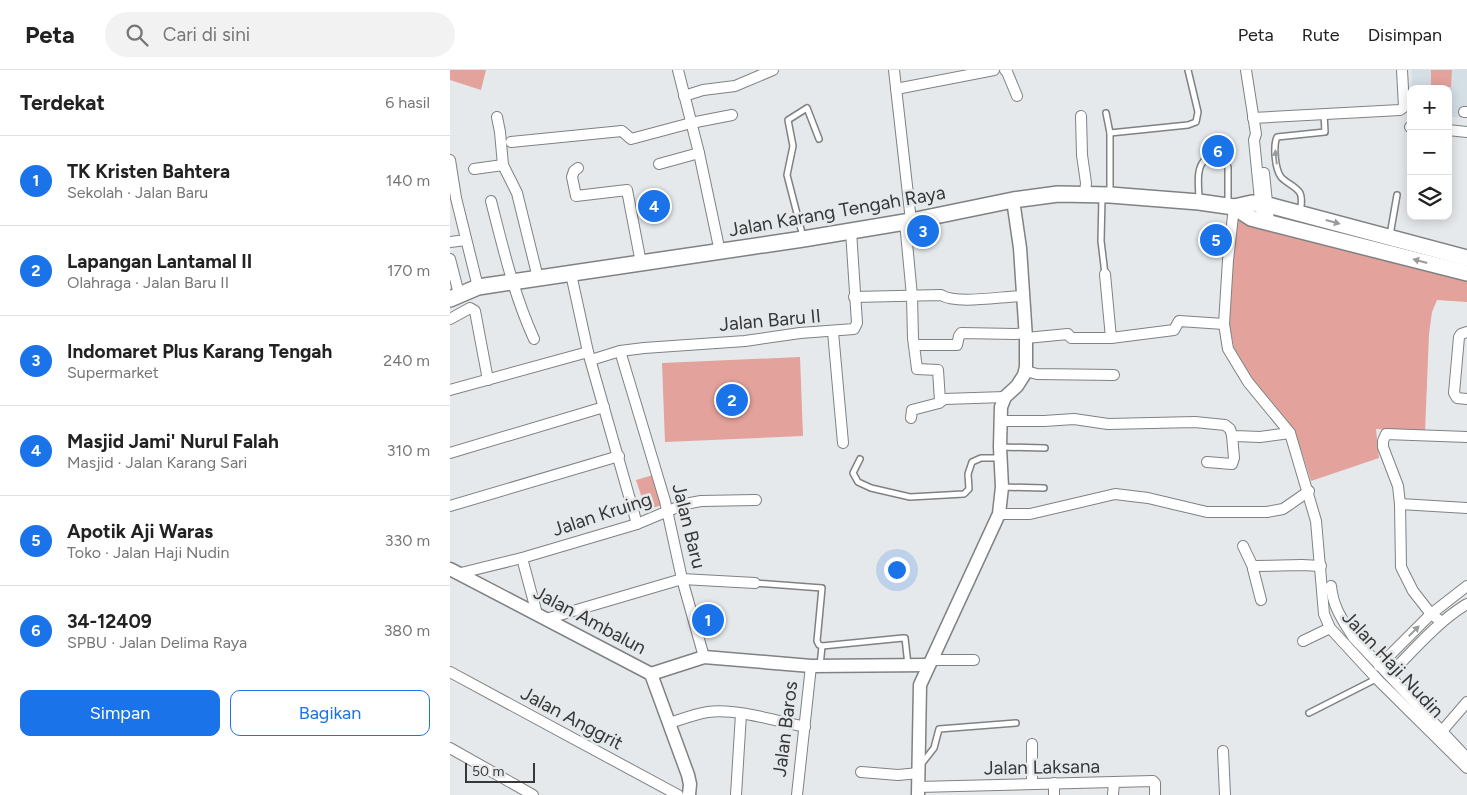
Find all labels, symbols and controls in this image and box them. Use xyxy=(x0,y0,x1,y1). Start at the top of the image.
search box xyxy=(105,12,455,57)
text: Peta xyxy=(25,20,75,49)
icon: search xyxy=(123,21,151,49)
text: Cari di sini xyxy=(163,23,250,46)
text: Peta xyxy=(1238,24,1274,46)
text: Rute xyxy=(1302,24,1340,46)
text: Disimpan xyxy=(1368,24,1442,46)
map controls xyxy=(1407,85,1452,220)
button: + xyxy=(1407,85,1452,130)
text: Terdekat xyxy=(20,90,105,115)
text: 6 hasil xyxy=(385,93,430,112)
button: − xyxy=(1407,130,1452,175)
pin: 6 xyxy=(1202,132,1234,170)
one-way arrow xyxy=(1272,149,1280,165)
text: TK Kristen Bahtera xyxy=(67,160,230,183)
text: 1 xyxy=(33,171,39,190)
text: 140 m xyxy=(386,171,430,190)
button: layers xyxy=(1407,175,1452,220)
street label: Jalan Karang Tengah Raya xyxy=(727,181,947,241)
text: Sekolah · Jalan Baru xyxy=(67,183,208,202)
pin: 4 xyxy=(638,187,670,225)
pin: 3 xyxy=(907,212,939,250)
one-way arrow xyxy=(1325,219,1340,227)
pin: 5 xyxy=(1200,221,1232,259)
text: Lapangan Lantamal II xyxy=(67,250,252,273)
one-way arrow xyxy=(1412,257,1427,265)
text: 2 xyxy=(31,261,41,280)
text: 170 m xyxy=(387,261,430,280)
text: Olahraga · Jalan Baru II xyxy=(67,273,229,292)
street label: Jalan Baru II xyxy=(718,304,822,336)
text: Indomaret Plus Karang Tengah xyxy=(67,340,332,363)
text: 3 xyxy=(32,351,40,370)
text: 240 m xyxy=(383,351,430,370)
text: Supermarket xyxy=(67,363,159,382)
pin: 2 xyxy=(716,381,748,419)
text: Masjid Jami' Nurul Falah xyxy=(67,430,279,453)
text: 4 xyxy=(31,441,41,460)
text: 310 m xyxy=(387,441,430,460)
text: Masjid · Jalan Karang Sari xyxy=(67,453,247,472)
street label: Jalan Baru xyxy=(667,481,711,571)
street label: Jalan Kruing xyxy=(549,487,655,541)
text: Apotik Aji Waras xyxy=(67,520,213,543)
text: 5 xyxy=(31,531,41,550)
text: 330 m xyxy=(385,531,430,550)
text: Toko · Jalan Haji Nudin xyxy=(67,543,229,562)
your location xyxy=(884,557,910,583)
street label: Jalan Ambalun xyxy=(530,581,650,659)
pin: 1 xyxy=(692,601,724,639)
street label: Jalan Haji Nudin xyxy=(1337,606,1449,722)
text: 34-12409 xyxy=(67,610,152,633)
text: 6 xyxy=(31,621,41,640)
text: 380 m xyxy=(384,621,430,640)
one-way arrow xyxy=(1407,625,1419,637)
text: SPBU · Jalan Delima Raya xyxy=(67,633,247,652)
street label: Jalan Baros xyxy=(768,680,802,778)
street label: Jalan Anggrit xyxy=(517,681,627,755)
button: Simpan xyxy=(20,690,220,736)
button: Bagikan xyxy=(230,690,430,736)
street label: Jalan Laksana xyxy=(984,754,1100,780)
scale bar xyxy=(465,760,535,783)
text: 50 m xyxy=(472,763,504,780)

